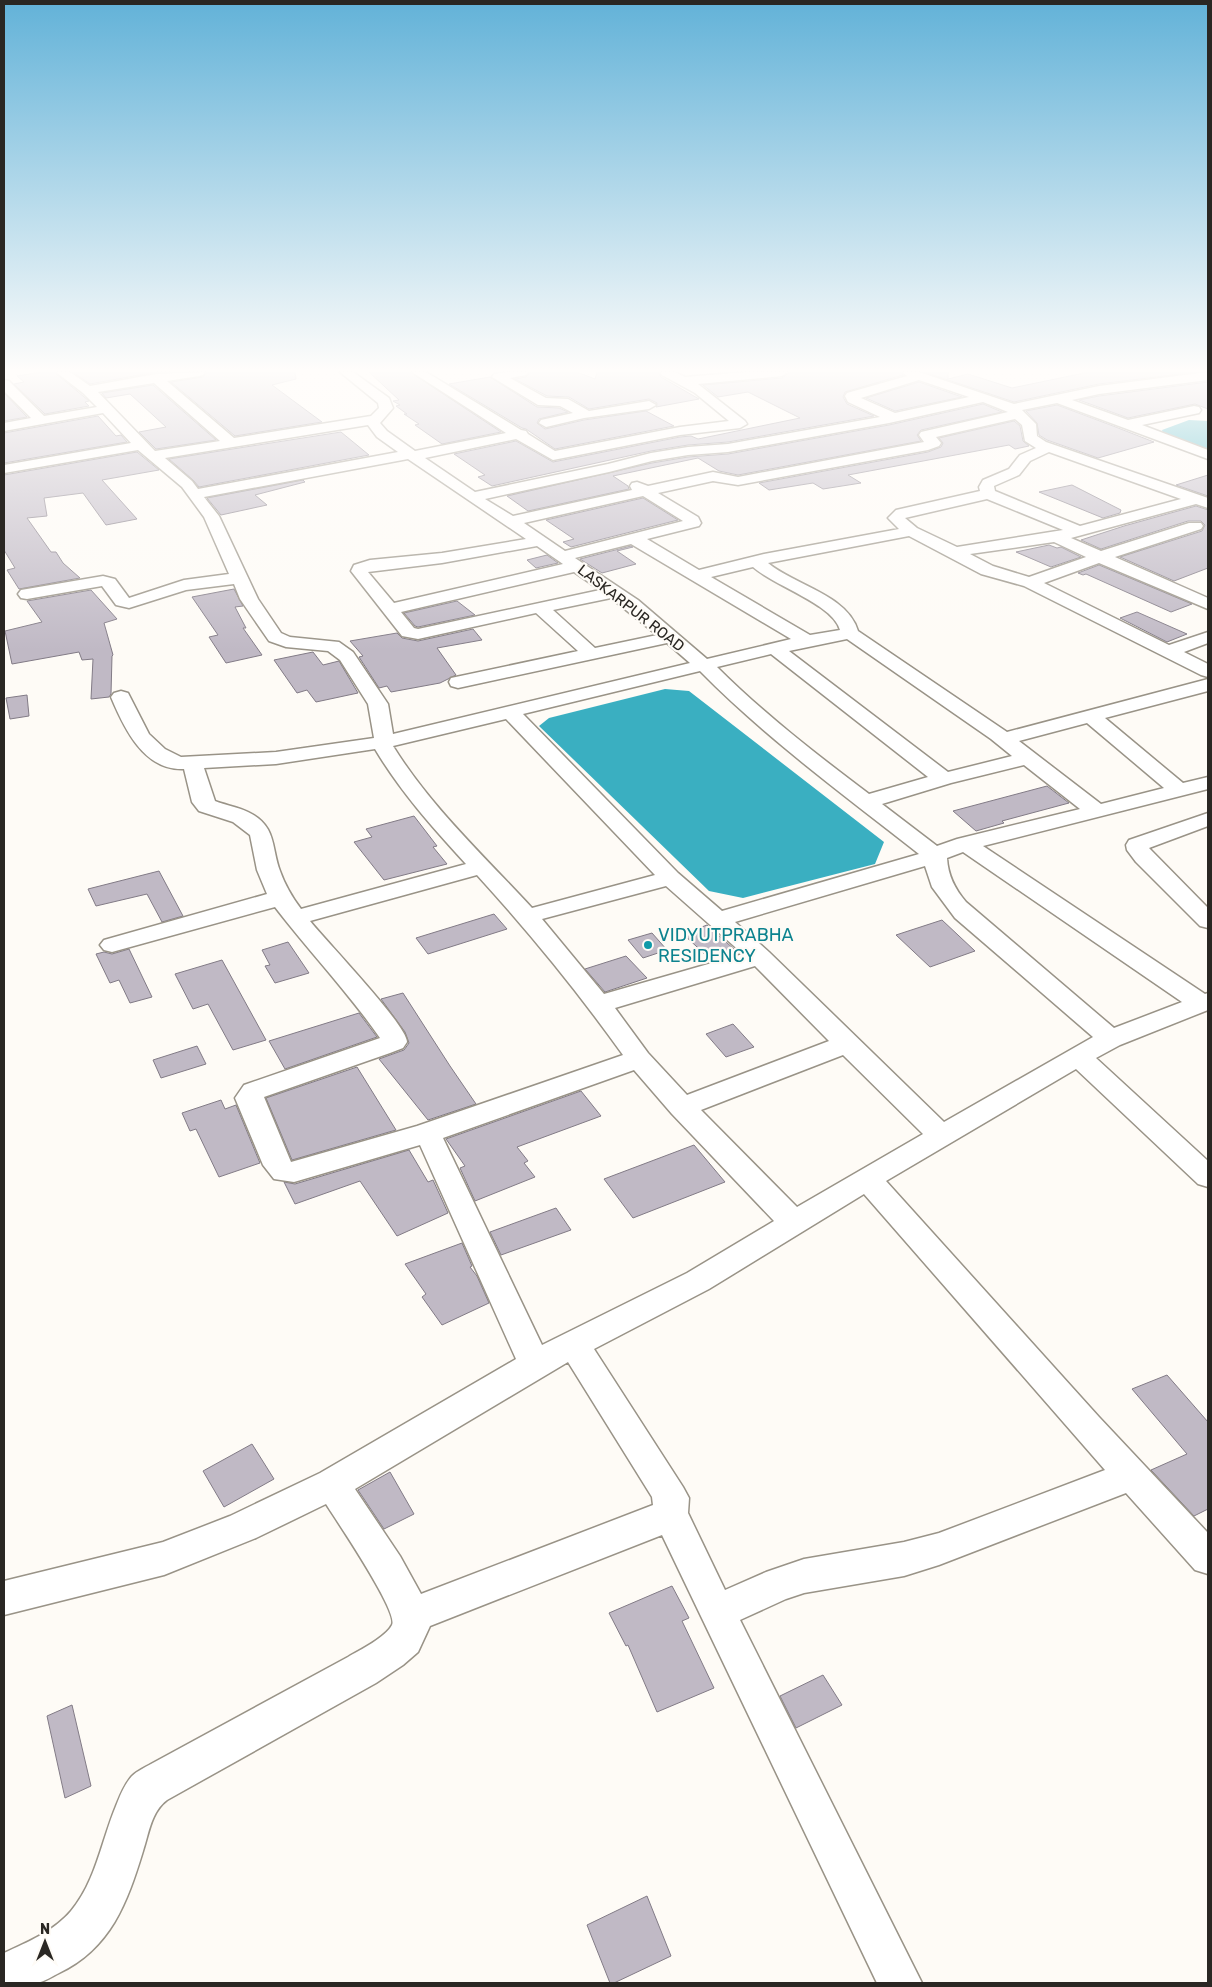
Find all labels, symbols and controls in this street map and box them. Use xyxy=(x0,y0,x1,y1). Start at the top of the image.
street label: LASKARPUR ROAD xyxy=(574,561,688,655)
place label: VIDYUTPRABHA RESIDENCY xyxy=(658,924,794,967)
marker: VIDYUTPRABHA RESIDENCY xyxy=(642,939,654,951)
north arrow xyxy=(20,1917,70,1967)
text: N xyxy=(40,1921,50,1938)

